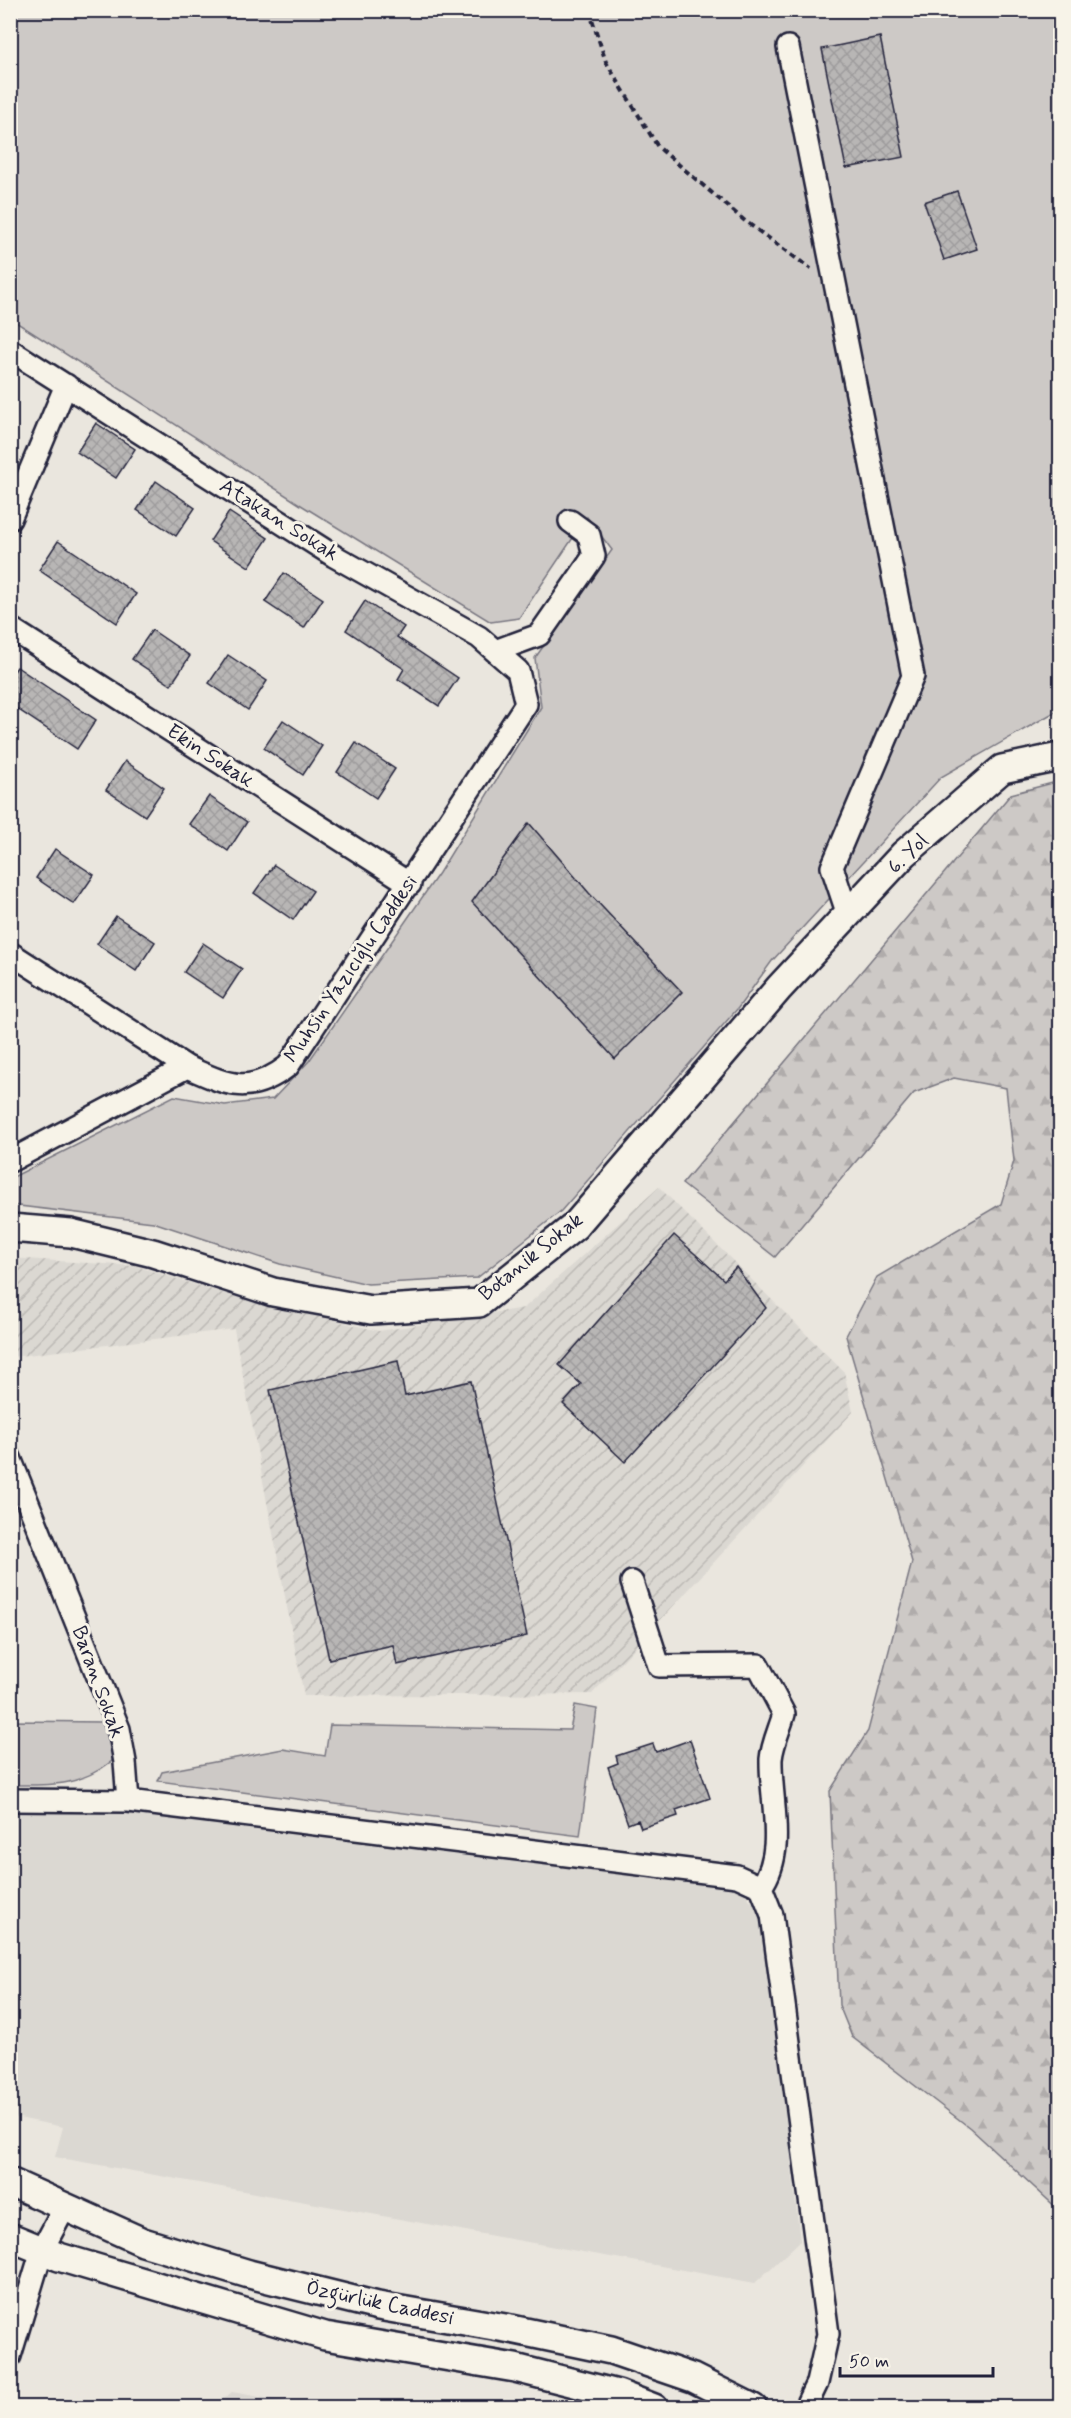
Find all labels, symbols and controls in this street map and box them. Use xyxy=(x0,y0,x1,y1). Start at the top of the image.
street label: Atakan Sokak xyxy=(214,472,344,568)
street label: Ekin Sokak xyxy=(161,717,259,795)
street label: 6. Yol xyxy=(881,828,935,880)
street label: Muhsin Yazıcığlu Caddesi xyxy=(278,869,424,1068)
street label: Botanik Sokak xyxy=(473,1206,589,1308)
street label: Baran Sokak xyxy=(65,1622,131,1742)
street label: Özgürlük Caddesi xyxy=(303,2274,457,2334)
scale bar xyxy=(840,2340,993,2378)
text: 50 m xyxy=(849,2350,889,2374)

